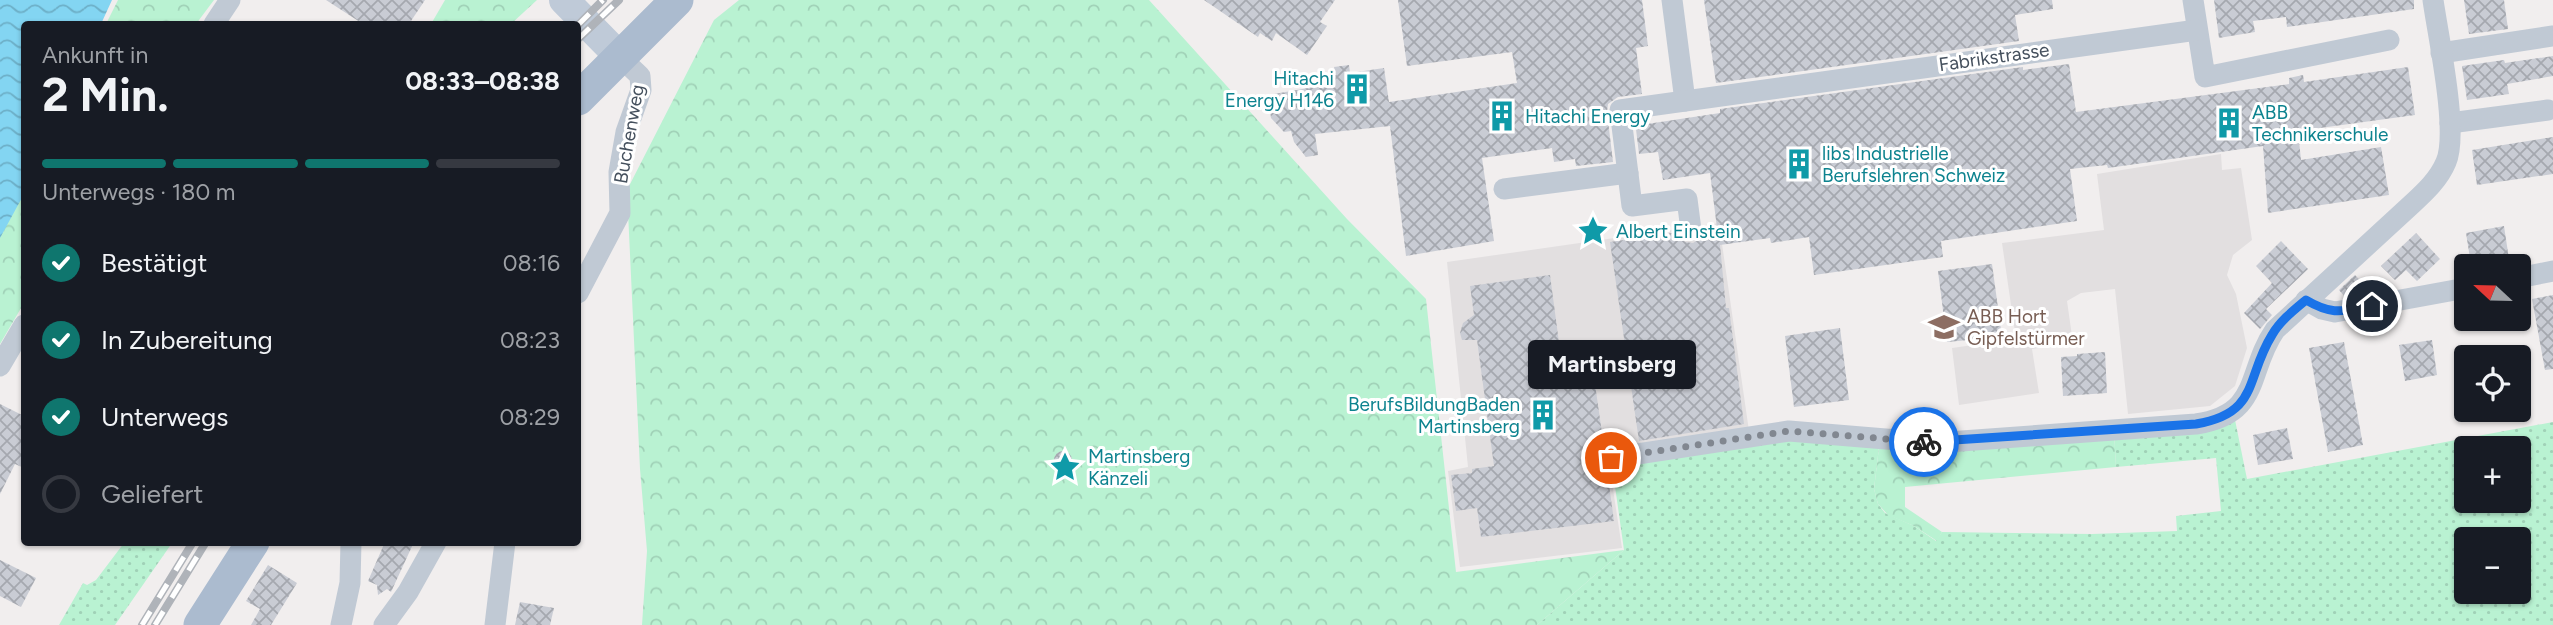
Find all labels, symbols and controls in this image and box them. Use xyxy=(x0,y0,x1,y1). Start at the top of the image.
street label: Fabrikstrasse xyxy=(1937,38,2051,76)
text: Ankunft in xyxy=(42,41,148,69)
text: 08:33–08:38 xyxy=(405,65,560,97)
text: 2 Min. xyxy=(42,67,169,123)
place label: Hitachi Energy H146 xyxy=(1225,67,1334,112)
building icon: Hitachi Energy H146 xyxy=(1340,72,1374,106)
street label: Buchenweg xyxy=(609,83,649,185)
building icon: Hitachi Energy xyxy=(1485,99,1519,133)
place label: ABB Technikerschule xyxy=(2252,101,2388,146)
place label: Hitachi Energy xyxy=(1525,105,1650,128)
building icon: ABB Technikerschule xyxy=(2212,106,2246,140)
place label: libs Industrielle Berufslehren Schweiz xyxy=(1822,142,2005,187)
building icon: libs Industrielle Berufslehren Schweiz xyxy=(1782,147,1816,181)
text: Unterwegs · 180 m xyxy=(42,178,235,206)
place icon: Albert Einstein xyxy=(1576,214,1610,248)
place label: Albert Einstein xyxy=(1616,220,1740,243)
icon: check xyxy=(42,244,80,282)
text: Bestätigt xyxy=(101,247,207,279)
text: 08:16 xyxy=(503,249,560,277)
north arrow xyxy=(2454,254,2530,331)
map controls xyxy=(2454,254,2531,604)
pin xyxy=(2342,276,2402,336)
icon: home xyxy=(2353,287,2391,325)
place label: ABB Hort Gipfelstürmer xyxy=(1967,305,2085,350)
school or university icon: ABB Hort Gipfelstürmer xyxy=(1927,310,1961,344)
icon: check xyxy=(42,321,80,359)
text: In Zubereitung xyxy=(101,324,273,356)
text: 08:23 xyxy=(500,326,560,354)
callout: Martinsberg xyxy=(1527,339,1695,388)
button: locate xyxy=(2454,345,2531,422)
text: Martinsberg xyxy=(1548,350,1676,378)
place label: BerufsBildungBaden Martinsberg xyxy=(1348,393,1520,438)
icon: check xyxy=(42,398,80,436)
building icon: BerufsBildungBaden Martinsberg xyxy=(1526,398,1560,432)
text: Unterwegs xyxy=(101,401,228,433)
text: 08:29 xyxy=(499,403,560,431)
courier xyxy=(1889,407,1959,477)
icon: bike xyxy=(1905,423,1943,461)
pin xyxy=(1581,428,1641,488)
button: + xyxy=(2454,436,2531,513)
icon: bag xyxy=(1592,439,1630,477)
place label: Martinsberg Känzeli xyxy=(1088,445,1190,490)
place icon: Martinsberg Känzeli xyxy=(1048,450,1082,484)
text: Geliefert xyxy=(101,478,203,510)
button: − xyxy=(2454,527,2531,604)

